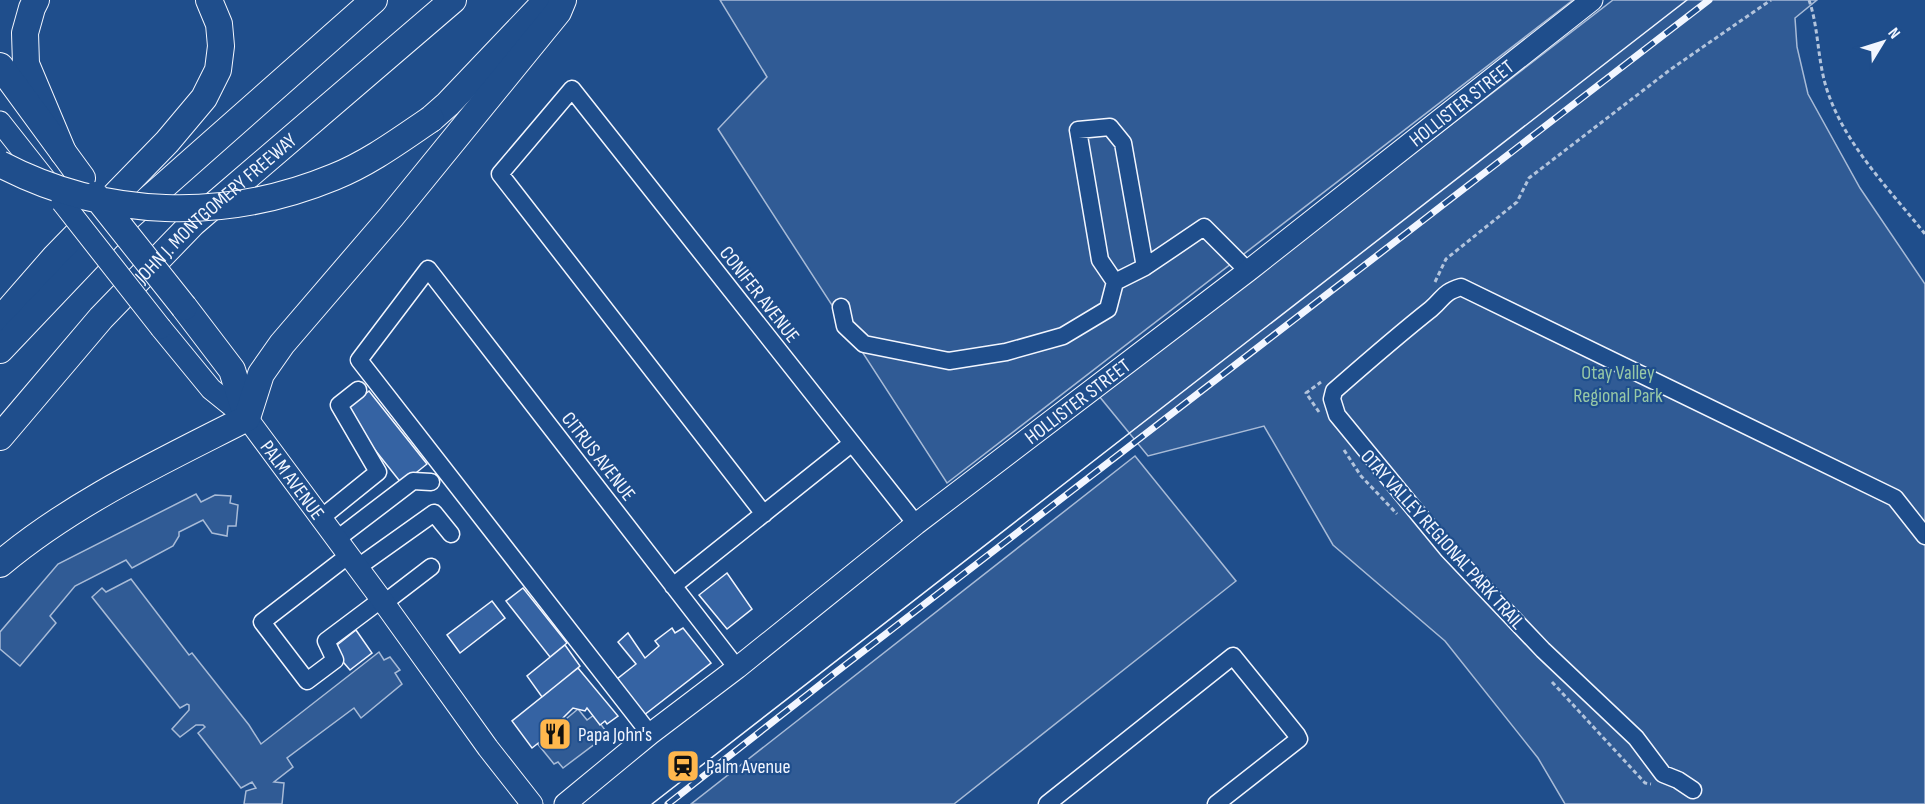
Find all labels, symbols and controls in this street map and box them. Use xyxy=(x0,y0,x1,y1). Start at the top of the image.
north arrow xyxy=(1853,12,1913,72)
text: N xyxy=(1884,24,1904,43)
street label: HOLLISTER STREET xyxy=(1405,55,1519,152)
street label: JOHN J. MONTGOMERY FREEWAY xyxy=(130,128,302,289)
street label: CONIFER AVENUE xyxy=(714,242,804,348)
street label: HOLLISTER STREET xyxy=(1020,354,1136,450)
park label: Otay Valley Regional Park xyxy=(1573,361,1663,408)
street label: CITRUS AVENUE xyxy=(556,407,640,506)
street label: PALM AVENUE xyxy=(255,436,329,525)
street label: OTAY VALLEY REGIONAL PARK TRAIL xyxy=(1355,445,1530,635)
restaurant icon: Papa John's xyxy=(537,716,573,752)
place label: Papa John's xyxy=(578,723,652,747)
station icon: Palm Avenue xyxy=(665,748,701,784)
place label: Palm Avenue xyxy=(706,755,791,779)

